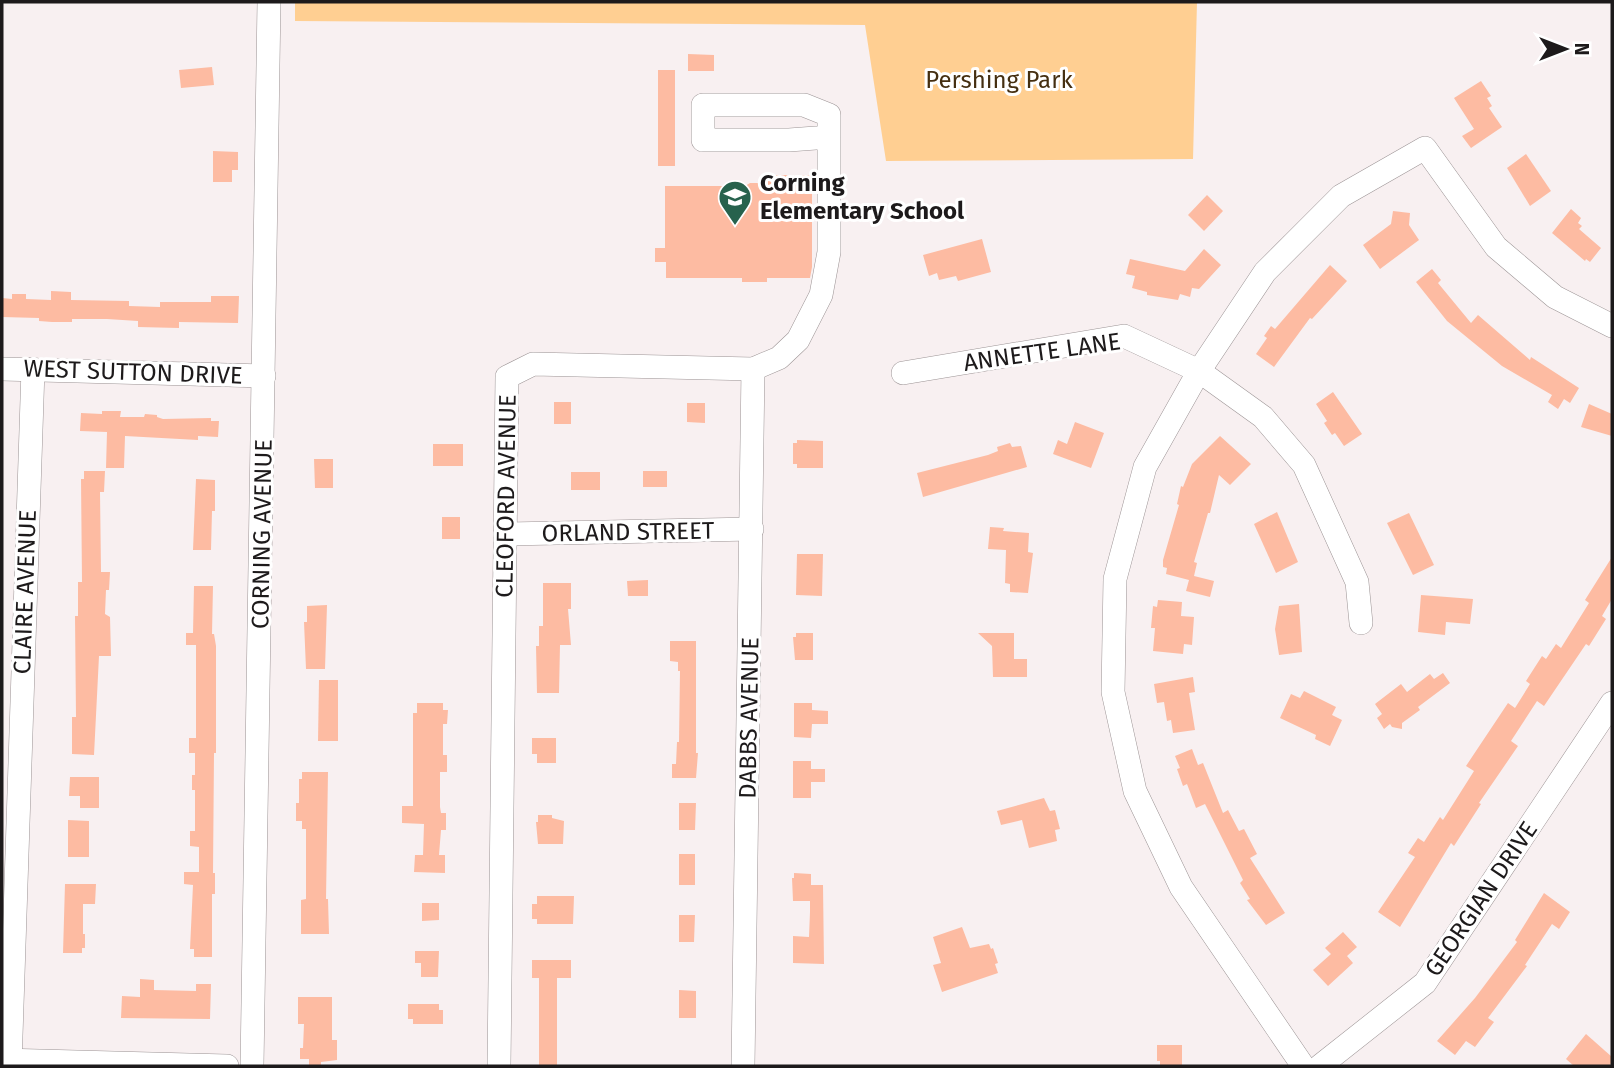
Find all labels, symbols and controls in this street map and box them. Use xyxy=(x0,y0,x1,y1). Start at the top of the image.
north arrow xyxy=(1530,14,1600,84)
text: N xyxy=(1570,43,1593,55)
park label: Pershing Park xyxy=(925,66,1073,94)
place label: Corning Elementary School xyxy=(760,169,965,225)
school or university icon: Corning Elementary School xyxy=(716,178,754,227)
street label: ANNETTE LANE xyxy=(962,327,1122,377)
street label: WEST SUTTON DRIVE xyxy=(23,354,243,390)
street label: CLEOFORD AVENUE xyxy=(490,394,522,598)
street label: CORNING AVENUE xyxy=(246,439,278,629)
street label: CLAIRE AVENUE xyxy=(8,509,42,675)
street label: ORLAND STREET xyxy=(541,516,715,548)
street label: DABBS AVENUE xyxy=(734,637,764,799)
street label: GEORGIAN DRIVE xyxy=(1419,816,1543,982)

